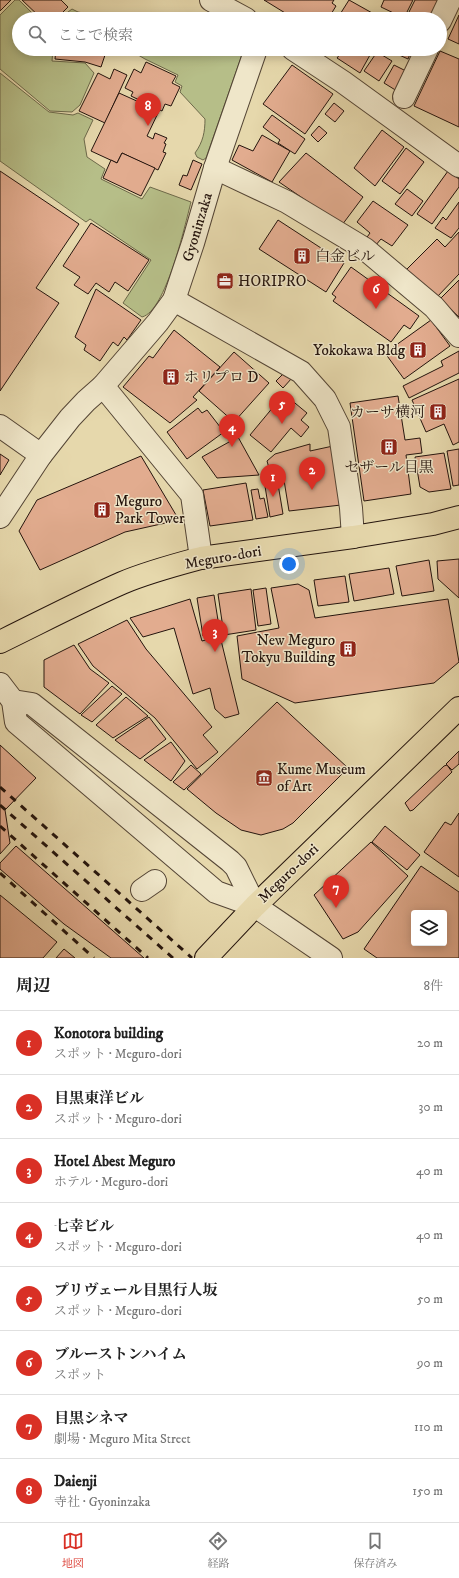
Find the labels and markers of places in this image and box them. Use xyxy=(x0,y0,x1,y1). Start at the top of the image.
pin: 8 xyxy=(135,93,161,126)
building icon: 白金ビル xyxy=(292,246,312,266)
place label: 白金ビル xyxy=(315,247,375,266)
office icon: HORIPRO xyxy=(215,271,235,291)
place label: HORIPRO xyxy=(238,272,306,291)
pin: 6 xyxy=(363,276,389,309)
building icon: Yokokawa Bldg xyxy=(408,340,428,360)
place label: Yokokawa Bldg xyxy=(313,341,406,360)
building icon: ホリプロ D xyxy=(161,367,181,387)
place label: ホリプロ D xyxy=(184,368,258,387)
pin: 5 xyxy=(269,391,295,424)
building icon: カーサ横河 xyxy=(428,402,448,422)
place label: カーサ横河 xyxy=(350,403,425,422)
pin: 4 xyxy=(219,414,245,447)
building icon: セザール目黒 xyxy=(379,437,399,457)
pin: 2 xyxy=(299,457,325,490)
place label: セザール目黒 xyxy=(344,458,434,477)
pin: 1 xyxy=(260,464,286,497)
place label: Meguro Park Tower xyxy=(115,492,185,528)
building icon: Meguro Park Tower xyxy=(92,500,112,520)
pin: 3 xyxy=(202,619,228,652)
place label: New Meguro Tokyu Building xyxy=(241,631,336,667)
building icon: New Meguro Tokyu Building xyxy=(338,639,358,659)
place label: Kume Museum of Art xyxy=(277,760,366,796)
museum icon: Kume Museum of Art xyxy=(254,768,274,788)
pin: 7 xyxy=(323,875,349,908)

